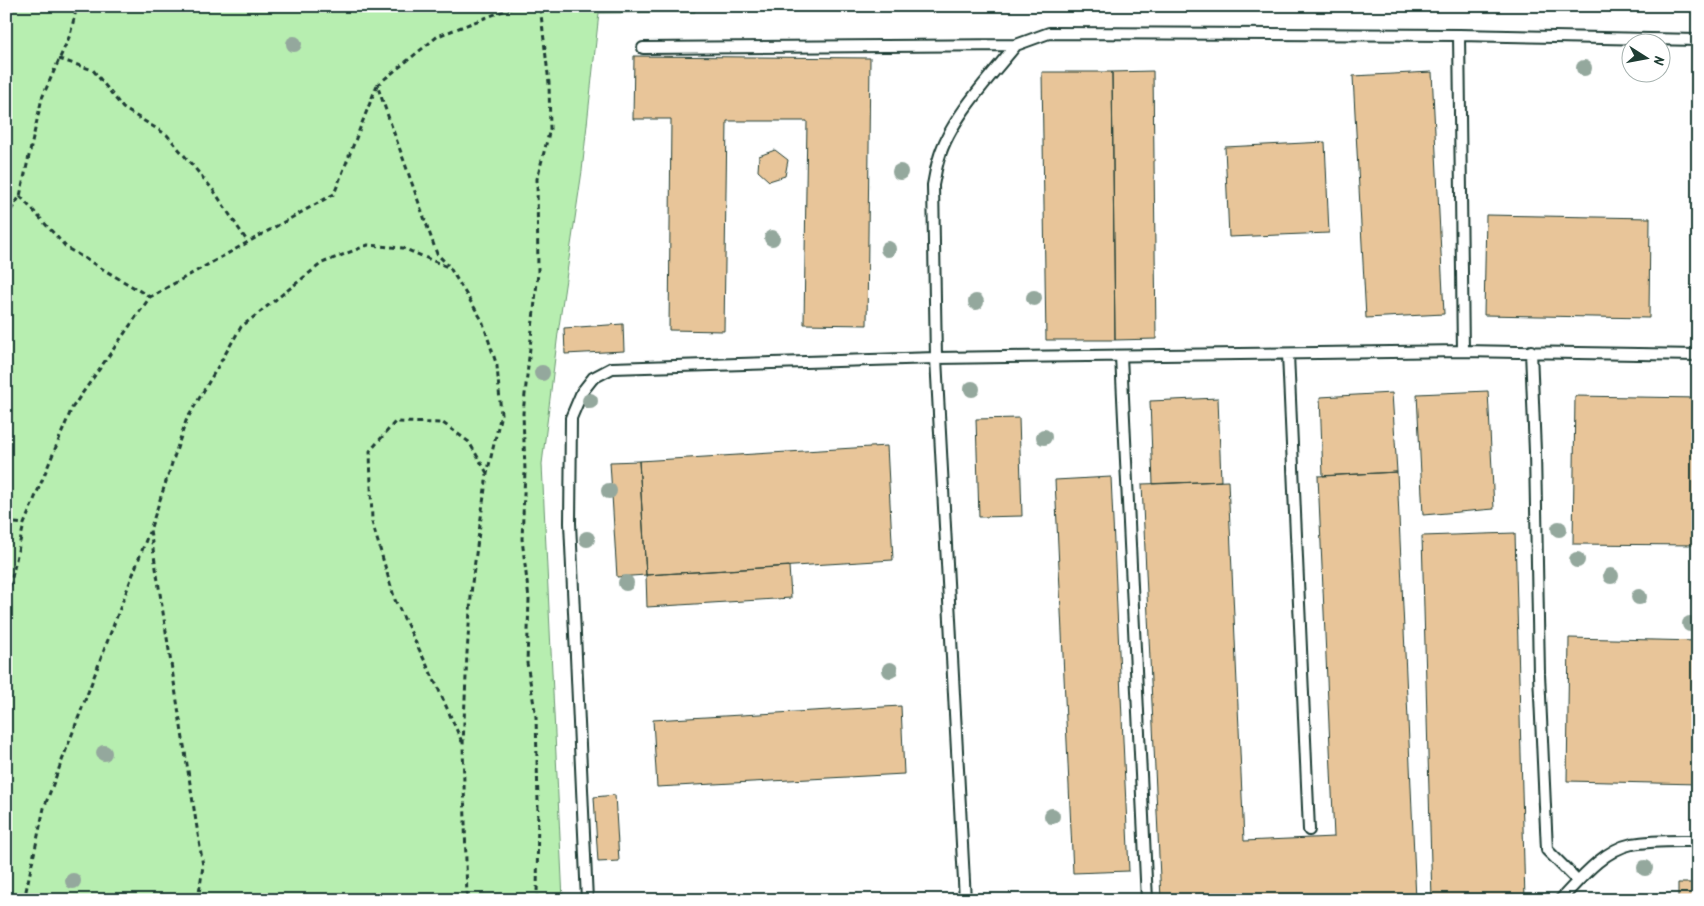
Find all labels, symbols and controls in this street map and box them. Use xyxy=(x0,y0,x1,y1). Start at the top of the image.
north arrow xyxy=(1622,32,1672,82)
text: N xyxy=(1646,54,1669,67)

